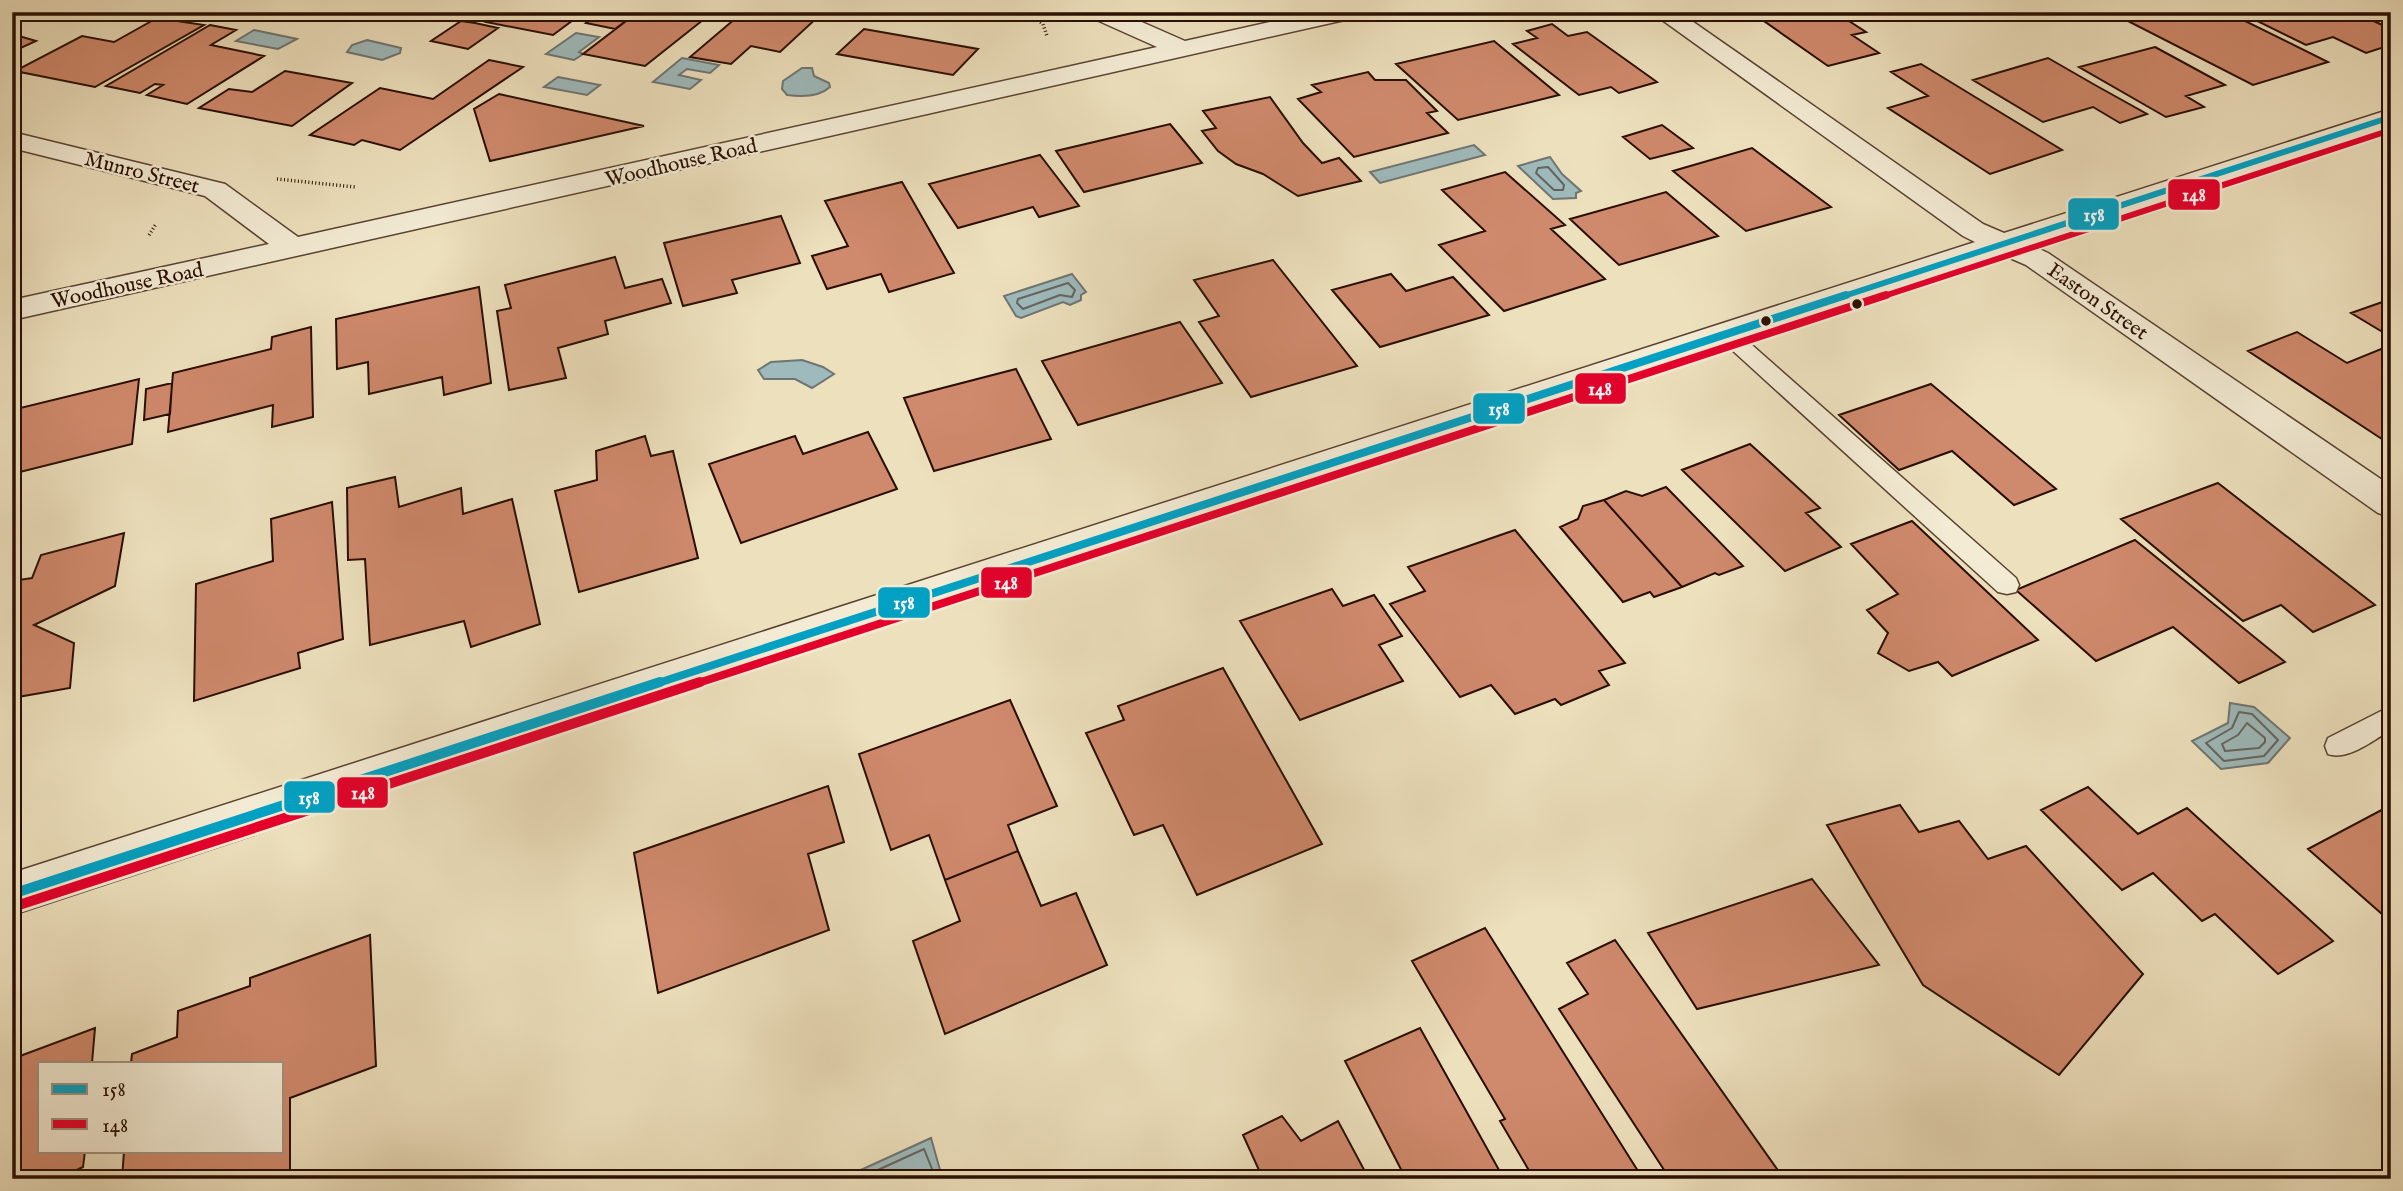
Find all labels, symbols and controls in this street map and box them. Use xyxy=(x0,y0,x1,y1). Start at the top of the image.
street label: Woodhouse Road xyxy=(603,133,761,194)
street label: Munro Street xyxy=(81,146,202,201)
line badge: 148 xyxy=(2167,178,2221,211)
text: 148 xyxy=(2182,184,2206,208)
line badge: 158 xyxy=(2067,197,2120,231)
text: 158 xyxy=(2083,204,2105,228)
street label: Woodhouse Road xyxy=(49,257,207,316)
street label: Easton Street xyxy=(2041,258,2153,347)
unlabelled marker xyxy=(1850,297,1864,311)
unlabelled marker xyxy=(1759,314,1773,328)
line badge: 148 xyxy=(1574,372,1627,405)
text: 148 xyxy=(1588,378,1612,402)
line badge: 158 xyxy=(1472,392,1526,425)
text: 158 xyxy=(1488,398,1510,422)
line badge: 148 xyxy=(980,566,1033,599)
text: 148 xyxy=(994,572,1018,596)
line badge: 158 xyxy=(877,586,931,619)
text: 158 xyxy=(893,592,915,616)
line badge: 148 xyxy=(336,776,389,809)
line badge: 158 xyxy=(283,780,336,814)
text: 148 xyxy=(351,782,375,806)
text: 158 xyxy=(298,787,320,811)
legend xyxy=(38,1062,284,1152)
text: 158 xyxy=(102,1077,126,1104)
text: 148 xyxy=(102,1113,128,1140)

